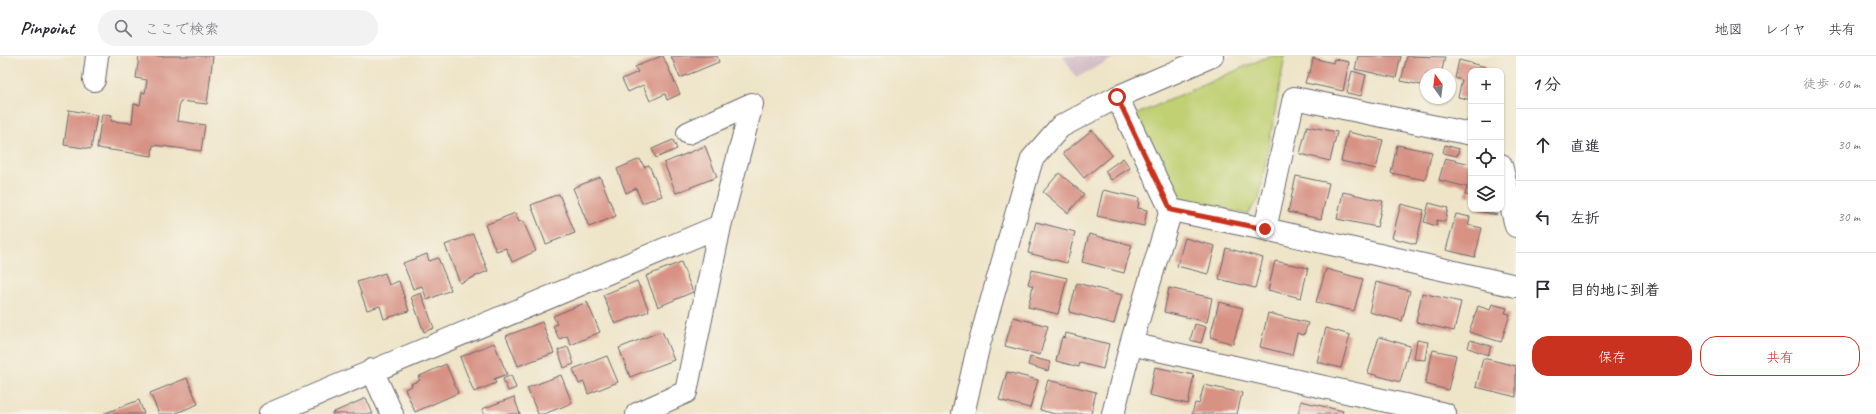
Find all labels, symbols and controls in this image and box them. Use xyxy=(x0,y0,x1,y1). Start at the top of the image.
search box xyxy=(98,10,378,46)
text: Pinpoint xyxy=(20,16,74,40)
icon: search xyxy=(112,17,134,39)
text: ここで検索 xyxy=(144,20,219,39)
text: 地図 xyxy=(1715,21,1743,38)
text: レイヤ xyxy=(1765,21,1806,38)
text: 共有 xyxy=(1828,21,1856,38)
north arrow xyxy=(1420,68,1456,104)
map controls xyxy=(1468,68,1504,212)
button: + xyxy=(1468,68,1504,104)
text: 1 分 xyxy=(1532,74,1561,95)
text: 徒歩 · 60 m xyxy=(1803,76,1860,92)
route start xyxy=(1108,88,1126,106)
button: − xyxy=(1468,104,1504,140)
icon: ahead xyxy=(1532,134,1554,156)
text: 直進 xyxy=(1570,137,1600,156)
text: 30 m xyxy=(1838,137,1860,153)
button: locate xyxy=(1468,140,1504,176)
button: layers xyxy=(1468,176,1504,212)
icon: left xyxy=(1532,206,1554,228)
text: 左折 xyxy=(1570,209,1600,228)
text: 30 m xyxy=(1838,209,1860,225)
route end xyxy=(1256,220,1274,238)
icon: arrive xyxy=(1532,278,1554,300)
text: 目的地に到着 xyxy=(1570,281,1660,300)
button: 保存 xyxy=(1532,336,1692,376)
button: 共有 xyxy=(1700,336,1860,376)

